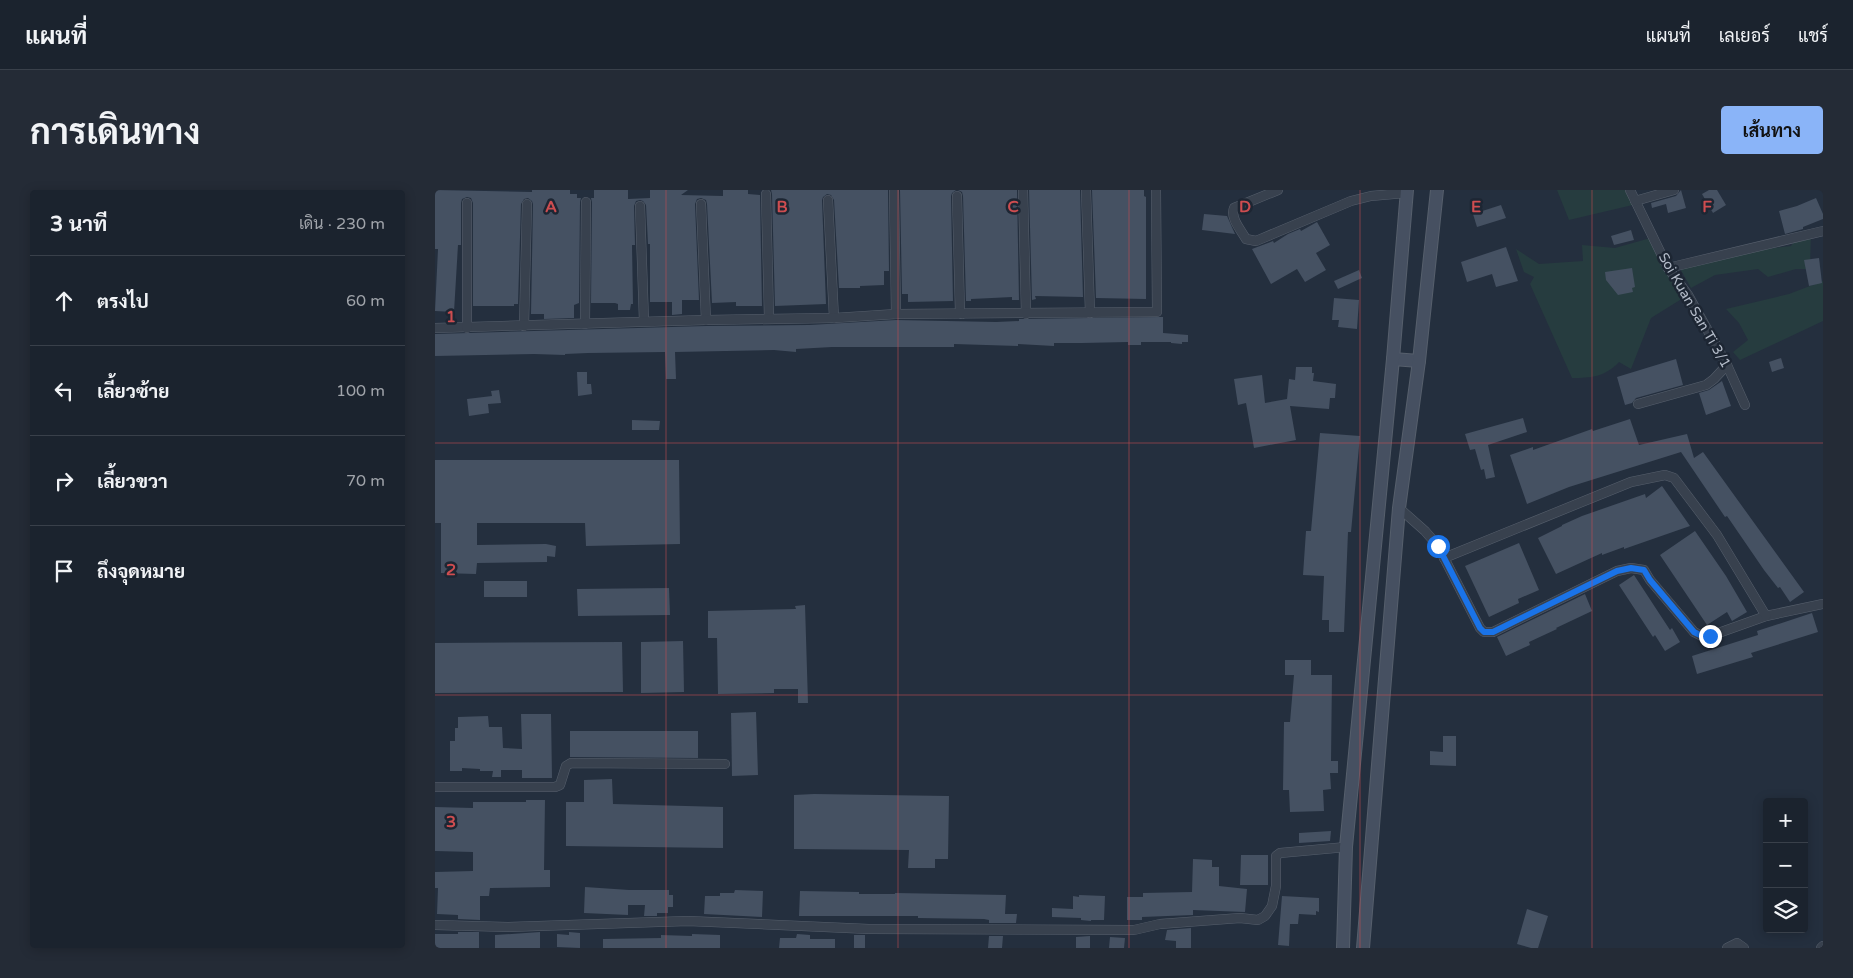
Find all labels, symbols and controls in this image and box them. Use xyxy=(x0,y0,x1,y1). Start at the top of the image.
text: แผนที่ xyxy=(25,22,87,51)
text: แผนที่ xyxy=(1646,25,1691,47)
text: เลเยอร์ xyxy=(1719,25,1770,47)
text: แชร์ xyxy=(1798,25,1828,47)
button: เส้นทาง xyxy=(1721,106,1823,154)
text: การเดินทาง xyxy=(30,112,200,154)
text: A xyxy=(545,197,557,217)
text: B xyxy=(776,197,788,217)
text: C xyxy=(1007,197,1019,217)
text: D xyxy=(1239,197,1251,217)
text: E xyxy=(1471,197,1481,217)
text: F xyxy=(1702,197,1712,217)
text: 3 นาที xyxy=(50,212,107,237)
text: เดิน · 230 m xyxy=(299,214,385,234)
street label: Soi Kuan San Ti 3/1 xyxy=(1655,250,1734,371)
icon: ahead xyxy=(50,287,78,315)
text: ตรงไป xyxy=(97,291,149,313)
text: 60 m xyxy=(346,291,385,311)
text: 1 xyxy=(446,307,456,327)
icon: left xyxy=(50,377,78,405)
text: เลี้ยวซ้าย xyxy=(97,381,169,403)
text: 100 m xyxy=(336,381,385,401)
icon: right xyxy=(50,467,78,495)
text: เลี้ยวขวา xyxy=(97,471,168,493)
text: 70 m xyxy=(346,471,385,491)
route start xyxy=(1427,535,1450,558)
icon: arrive xyxy=(50,557,78,585)
text: 2 xyxy=(446,560,456,580)
text: ถึงจุดหมาย xyxy=(97,561,185,583)
route end xyxy=(1699,625,1722,648)
map controls xyxy=(1763,798,1808,933)
button: + xyxy=(1763,798,1808,843)
text: 3 xyxy=(446,812,456,832)
button: − xyxy=(1763,843,1808,888)
button: layers xyxy=(1763,888,1808,933)

